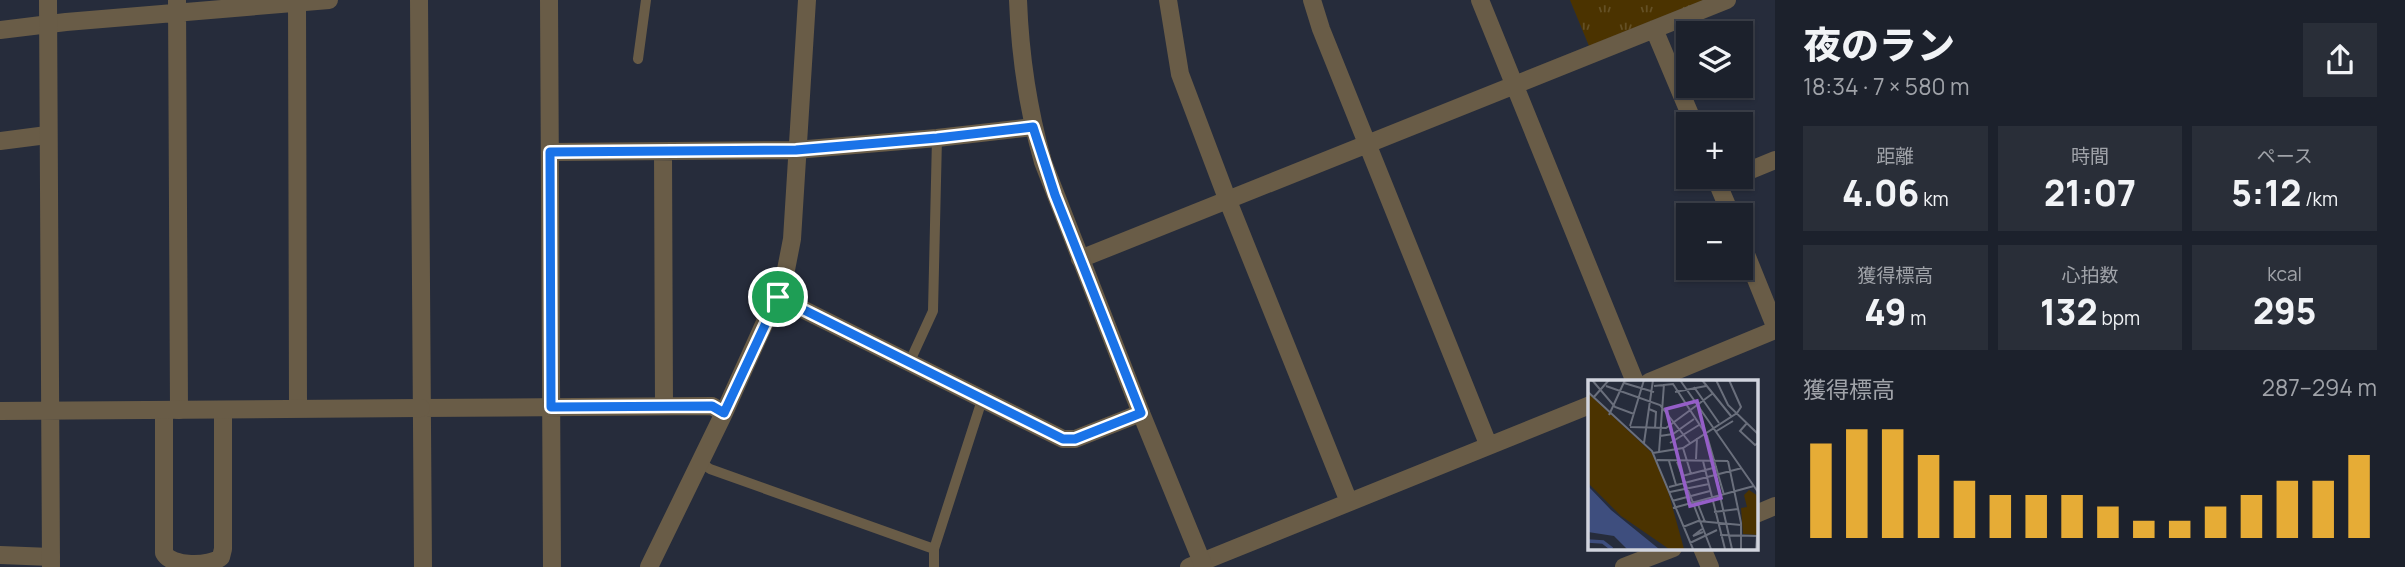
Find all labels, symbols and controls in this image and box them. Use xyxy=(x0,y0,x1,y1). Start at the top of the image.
text: 夜のラン xyxy=(1803,18,1955,70)
map controls xyxy=(1676,21,1753,280)
button: layers xyxy=(1676,21,1753,98)
button: share xyxy=(2303,23,2377,97)
text: 18:34 · 7 × 580 m xyxy=(1803,70,1970,102)
button: + xyxy=(1676,112,1753,189)
text: 距離 xyxy=(1876,143,1914,169)
text: 時間 xyxy=(2071,143,2109,169)
text: ペース xyxy=(2257,143,2313,169)
text: 4.06 xyxy=(1842,169,1919,217)
text: 21:07 xyxy=(2044,169,2136,217)
text: 5:12 xyxy=(2231,169,2301,217)
text: km xyxy=(1919,186,1949,212)
text: /km xyxy=(2301,186,2338,212)
button: − xyxy=(1676,203,1753,280)
text: kcal xyxy=(2267,261,2302,287)
text: 獲得標高 xyxy=(1857,262,1933,288)
text: 心拍数 xyxy=(2061,262,2119,288)
pin xyxy=(748,267,808,327)
icon: arrive xyxy=(759,278,797,316)
text: 295 xyxy=(2253,287,2316,335)
text: 49 xyxy=(1864,288,1906,336)
text: 132 xyxy=(2040,288,2098,336)
text: m xyxy=(1906,305,1926,331)
text: bpm xyxy=(2098,305,2140,331)
text: 287–294 m xyxy=(2262,371,2377,403)
text: 獲得標高 xyxy=(1803,373,1895,405)
inset map xyxy=(1588,380,1758,550)

